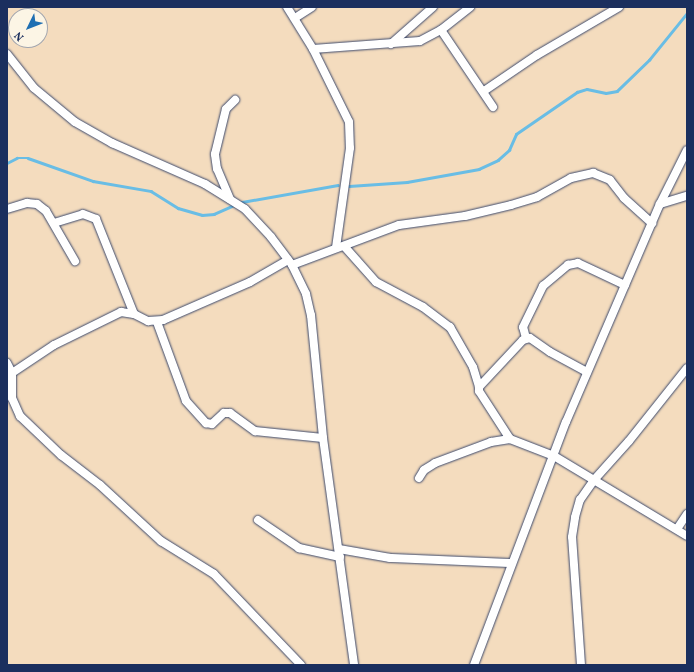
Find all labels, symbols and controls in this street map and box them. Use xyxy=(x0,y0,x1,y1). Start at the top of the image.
north arrow xyxy=(8,8,48,48)
text: N xyxy=(11,28,28,44)

